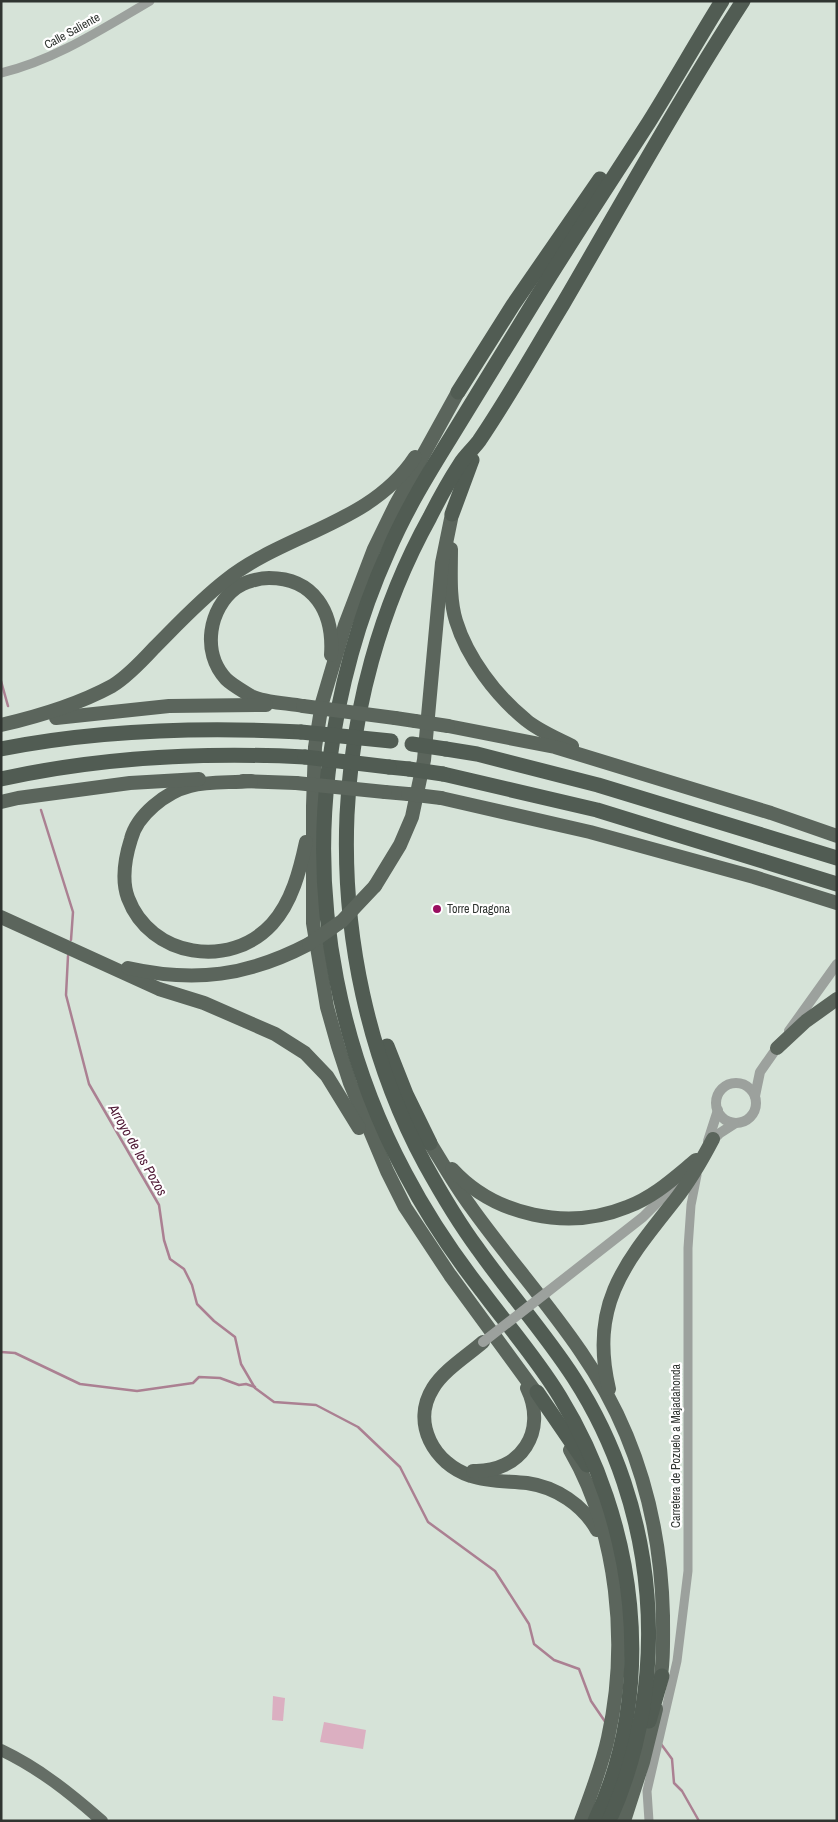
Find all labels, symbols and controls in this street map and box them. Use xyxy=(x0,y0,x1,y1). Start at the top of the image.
street label: Calle Saliente xyxy=(41,9,103,53)
place label: Torre Dragona xyxy=(447,901,510,917)
marker: Torre Dragona xyxy=(431,903,443,915)
water label: Arroyo de los Pozos xyxy=(104,1100,172,1199)
street label: Carretera de Pozuelo a Majadahonda xyxy=(668,1363,684,1528)

